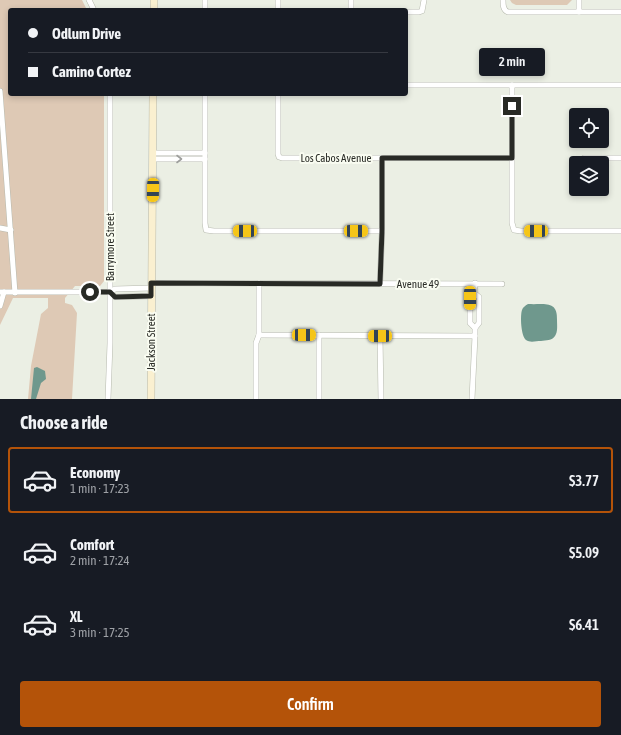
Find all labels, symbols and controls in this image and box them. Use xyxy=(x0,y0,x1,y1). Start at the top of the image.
text: Odlum Drive xyxy=(52,25,121,42)
callout: 2 min xyxy=(479,48,545,76)
text: 2 min xyxy=(499,54,525,69)
text: Camino Cortez xyxy=(52,63,131,80)
route end xyxy=(503,97,521,115)
map controls xyxy=(569,108,609,196)
button: locate xyxy=(569,108,609,148)
street label: Los Cabos Avenue xyxy=(300,152,372,164)
one-way arrow xyxy=(176,155,182,163)
button: layers xyxy=(569,156,609,196)
car xyxy=(147,178,159,202)
street label: Barrymore Street xyxy=(104,213,116,281)
car xyxy=(233,225,257,237)
car xyxy=(344,225,368,237)
car xyxy=(524,225,548,237)
street label: Avenue 49 xyxy=(397,278,439,290)
route start xyxy=(81,283,99,301)
car xyxy=(464,286,476,310)
street label: Jackson Street xyxy=(145,313,157,371)
car xyxy=(292,329,316,341)
car xyxy=(368,330,392,342)
text: Choose a ride xyxy=(20,412,108,433)
icon: car xyxy=(22,462,58,498)
text: Economy xyxy=(70,464,120,481)
text: $3.77 xyxy=(569,472,599,489)
text: 1 min · 17:23 xyxy=(70,481,130,496)
icon: car xyxy=(22,534,58,570)
text: Comfort xyxy=(70,536,114,553)
text: $5.09 xyxy=(569,544,599,561)
text: 2 min · 17:24 xyxy=(70,553,130,568)
icon: car xyxy=(22,606,58,642)
text: XL xyxy=(70,608,83,625)
text: $6.41 xyxy=(569,616,599,633)
text: 3 min · 17:25 xyxy=(70,625,130,640)
button: Confirm xyxy=(20,681,601,727)

